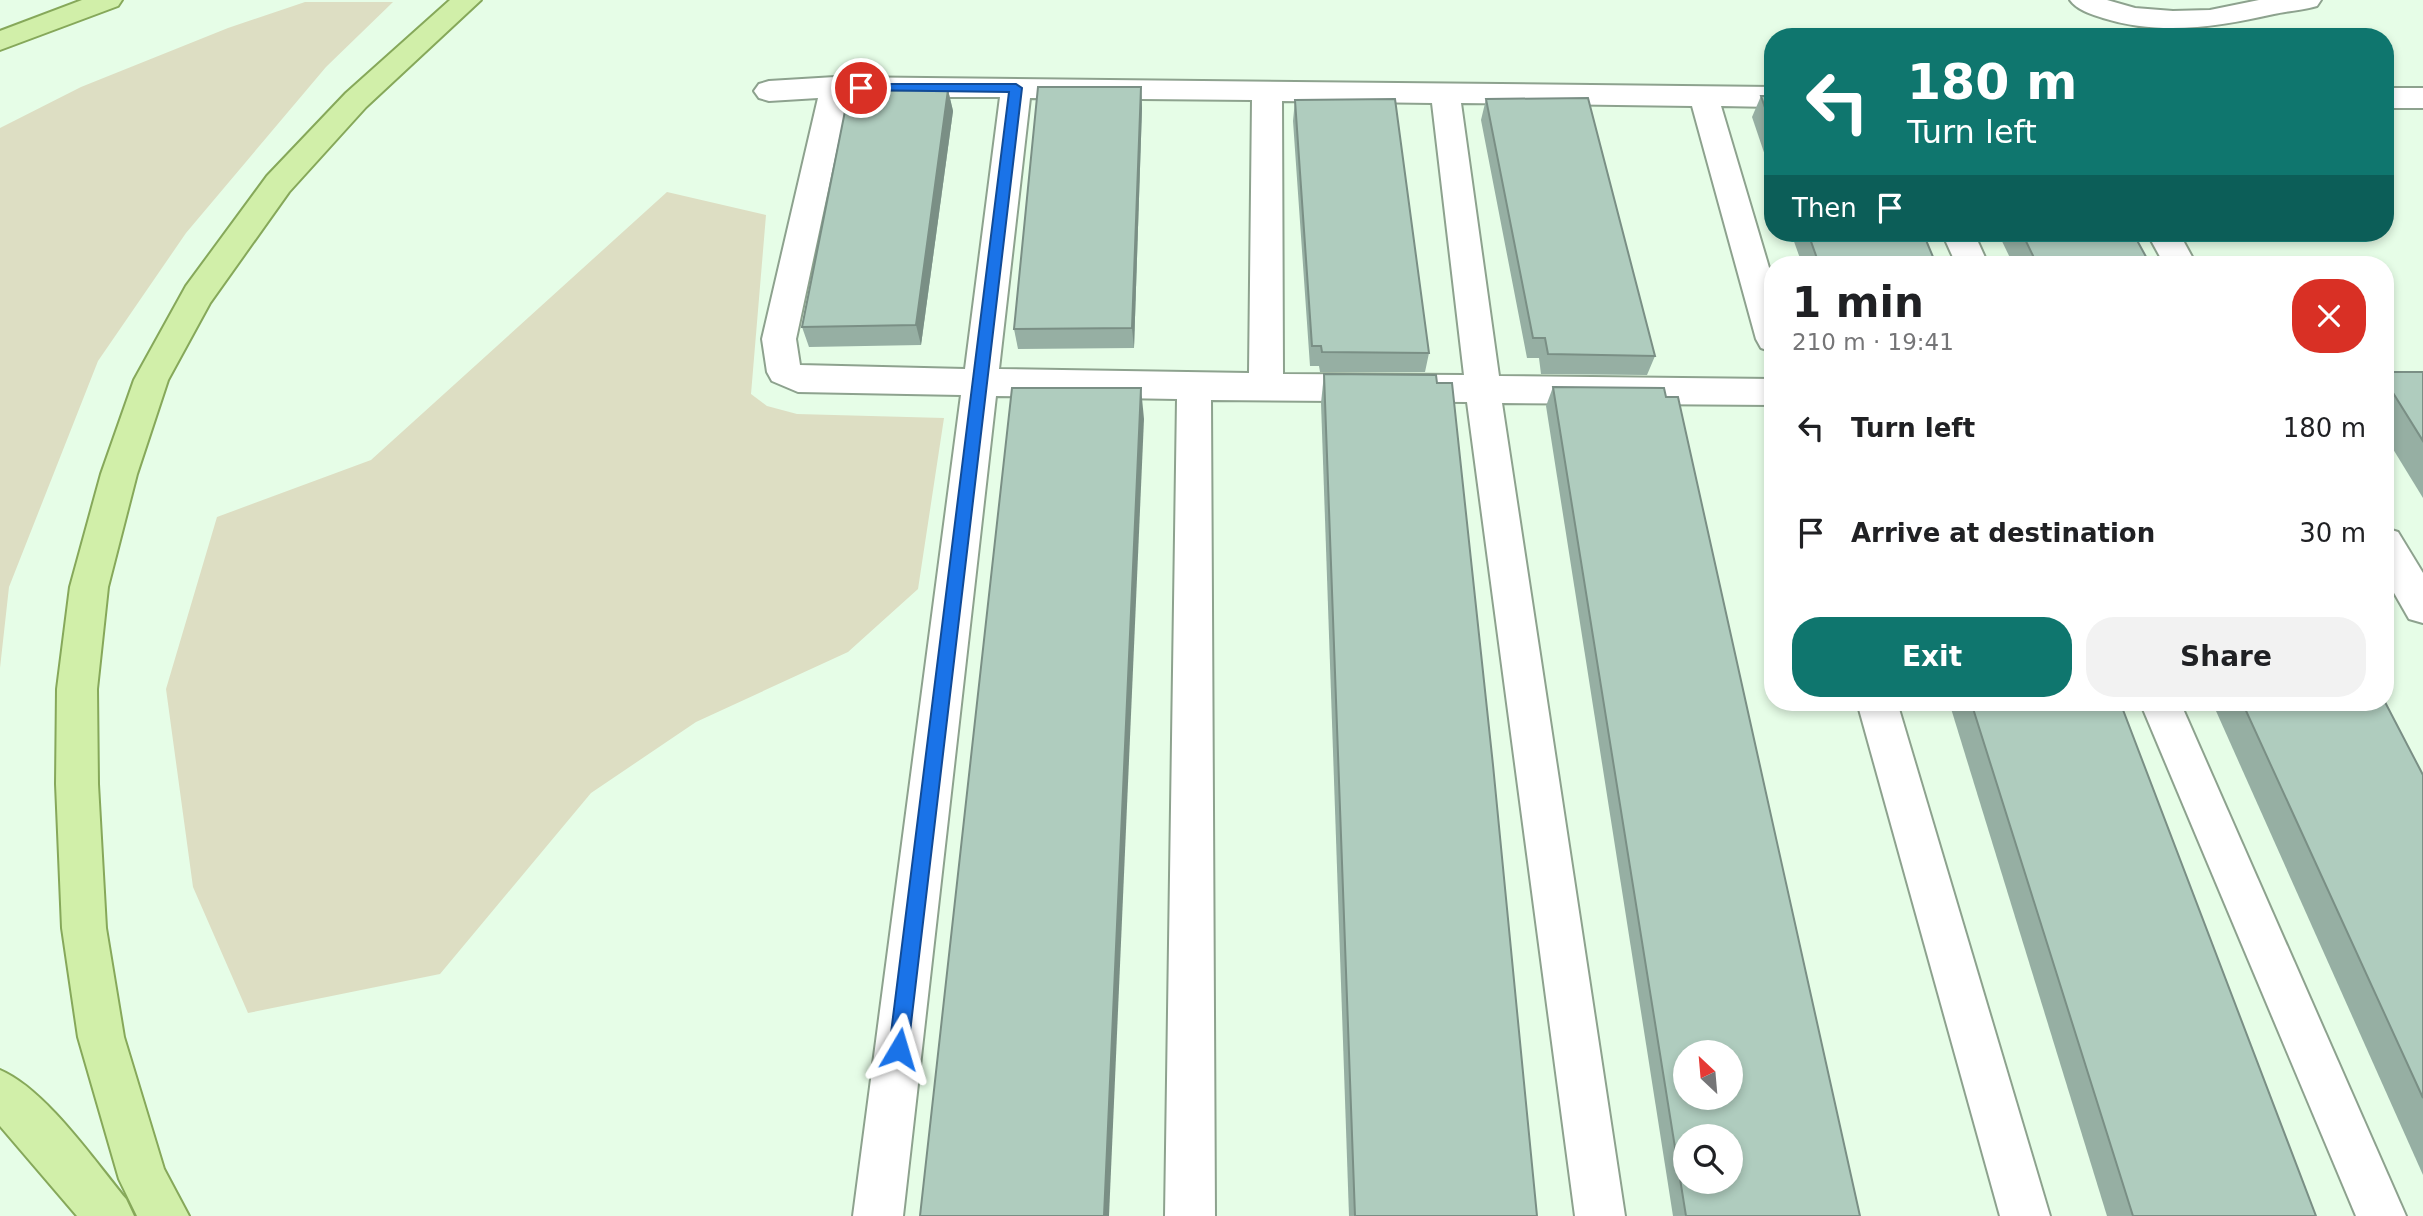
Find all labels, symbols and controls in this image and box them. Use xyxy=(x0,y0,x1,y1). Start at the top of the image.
text: 180 m xyxy=(1907,54,2077,111)
icon: left xyxy=(1792,56,1883,147)
pin xyxy=(831,58,891,118)
icon: arrive xyxy=(842,69,880,107)
text: Turn left xyxy=(1907,113,2037,151)
icon: arrive xyxy=(1871,189,1909,227)
text: Then xyxy=(1792,193,1857,223)
text: 1 min xyxy=(1792,278,1924,327)
button: close xyxy=(2292,279,2366,353)
text: 210 m · 19:41 xyxy=(1792,329,1954,355)
icon: left xyxy=(1792,409,1830,447)
text: Turn left xyxy=(1851,413,1975,443)
text: 180 m xyxy=(2283,413,2366,443)
icon: arrive xyxy=(1792,514,1830,552)
text: Arrive at destination xyxy=(1851,518,2155,548)
text: 30 m xyxy=(2299,518,2366,548)
button: Exit xyxy=(1792,617,2072,697)
button: Share xyxy=(2086,617,2366,697)
position arrow xyxy=(862,1012,936,1086)
north arrow xyxy=(1673,1040,1743,1110)
map controls xyxy=(1673,1040,1743,1194)
button: search xyxy=(1673,1124,1743,1194)

